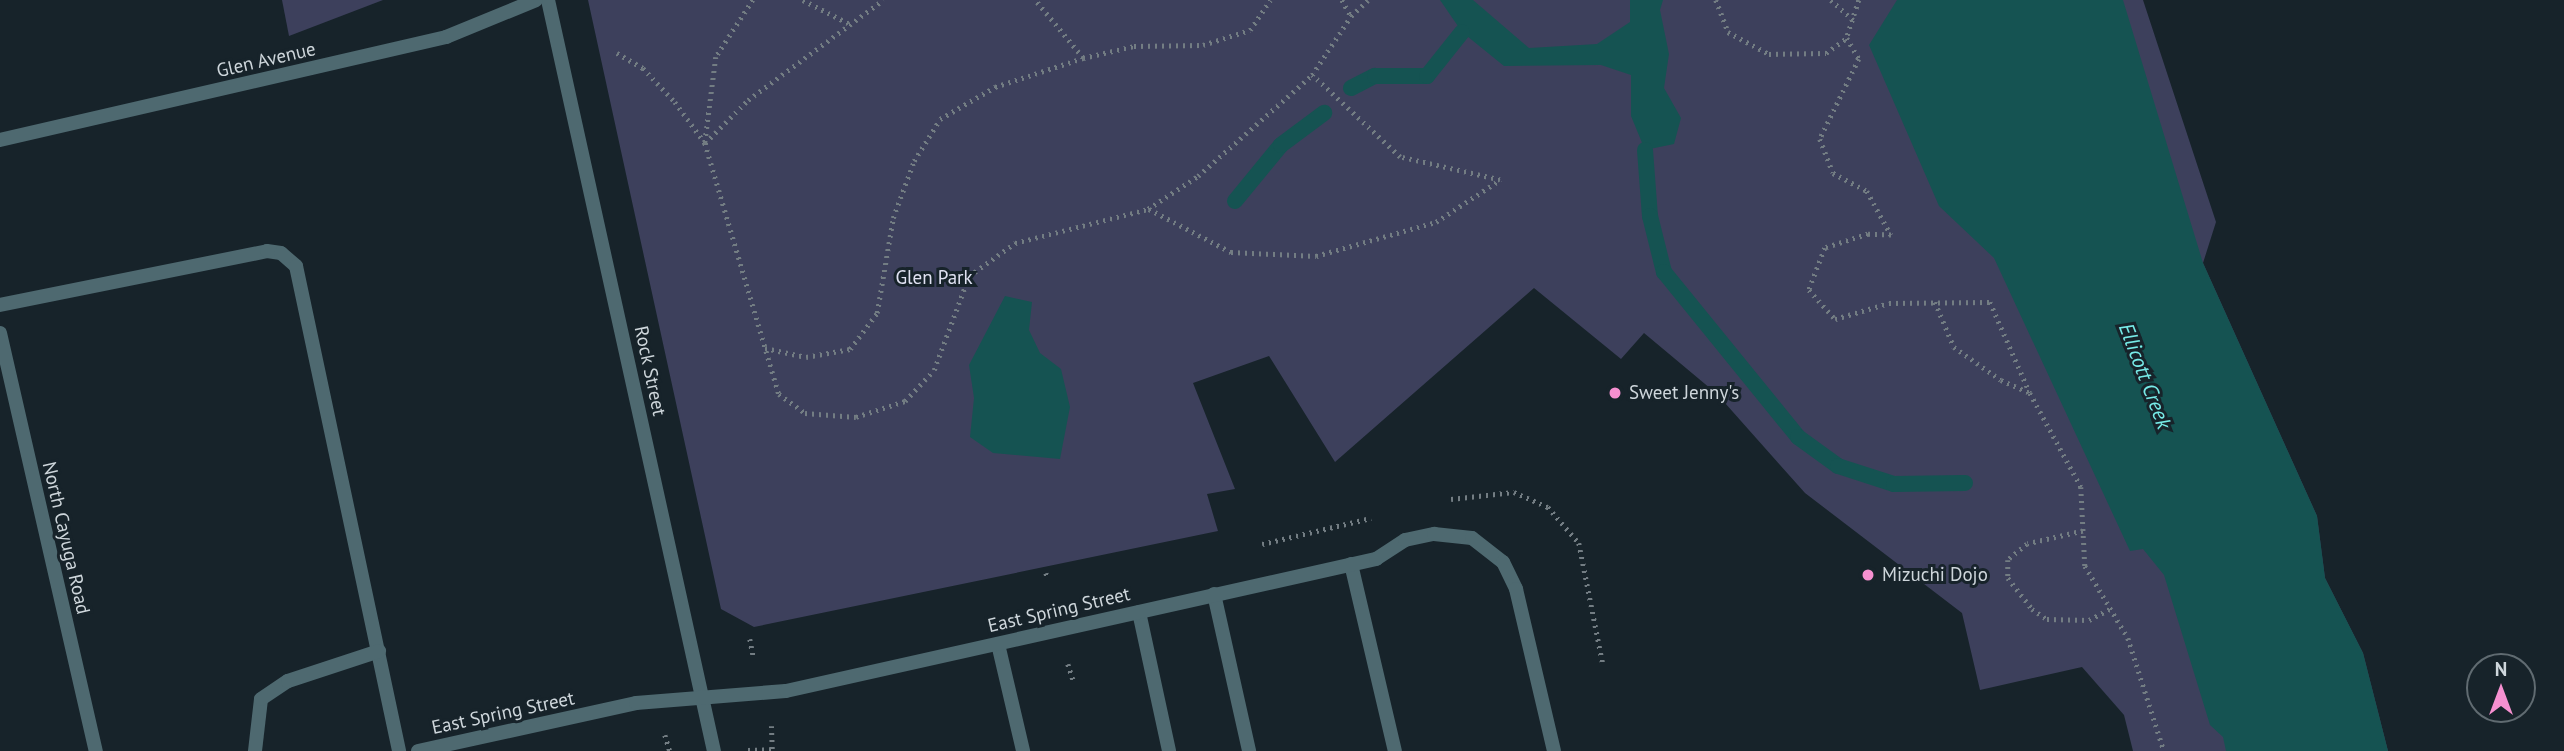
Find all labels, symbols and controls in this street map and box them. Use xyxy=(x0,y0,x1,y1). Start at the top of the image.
street label: Glen Avenue xyxy=(214,37,318,83)
park label: Glen Park xyxy=(895,267,973,289)
water label: Ellicott Creek xyxy=(2113,319,2177,433)
street label: Rock Street xyxy=(629,324,671,418)
place label: Sweet Jenny's xyxy=(1629,382,1739,404)
marker: Sweet Jenny's xyxy=(1607,385,1623,401)
street label: North Cayuga Road xyxy=(37,459,95,617)
place label: Mizuchi Dojo xyxy=(1882,564,1988,586)
marker: Mizuchi Dojo xyxy=(1860,567,1876,583)
street label: East Spring Street xyxy=(986,583,1132,637)
north arrow xyxy=(2466,653,2536,723)
text: N xyxy=(2495,657,2507,681)
street label: East Spring Street xyxy=(430,687,576,739)

